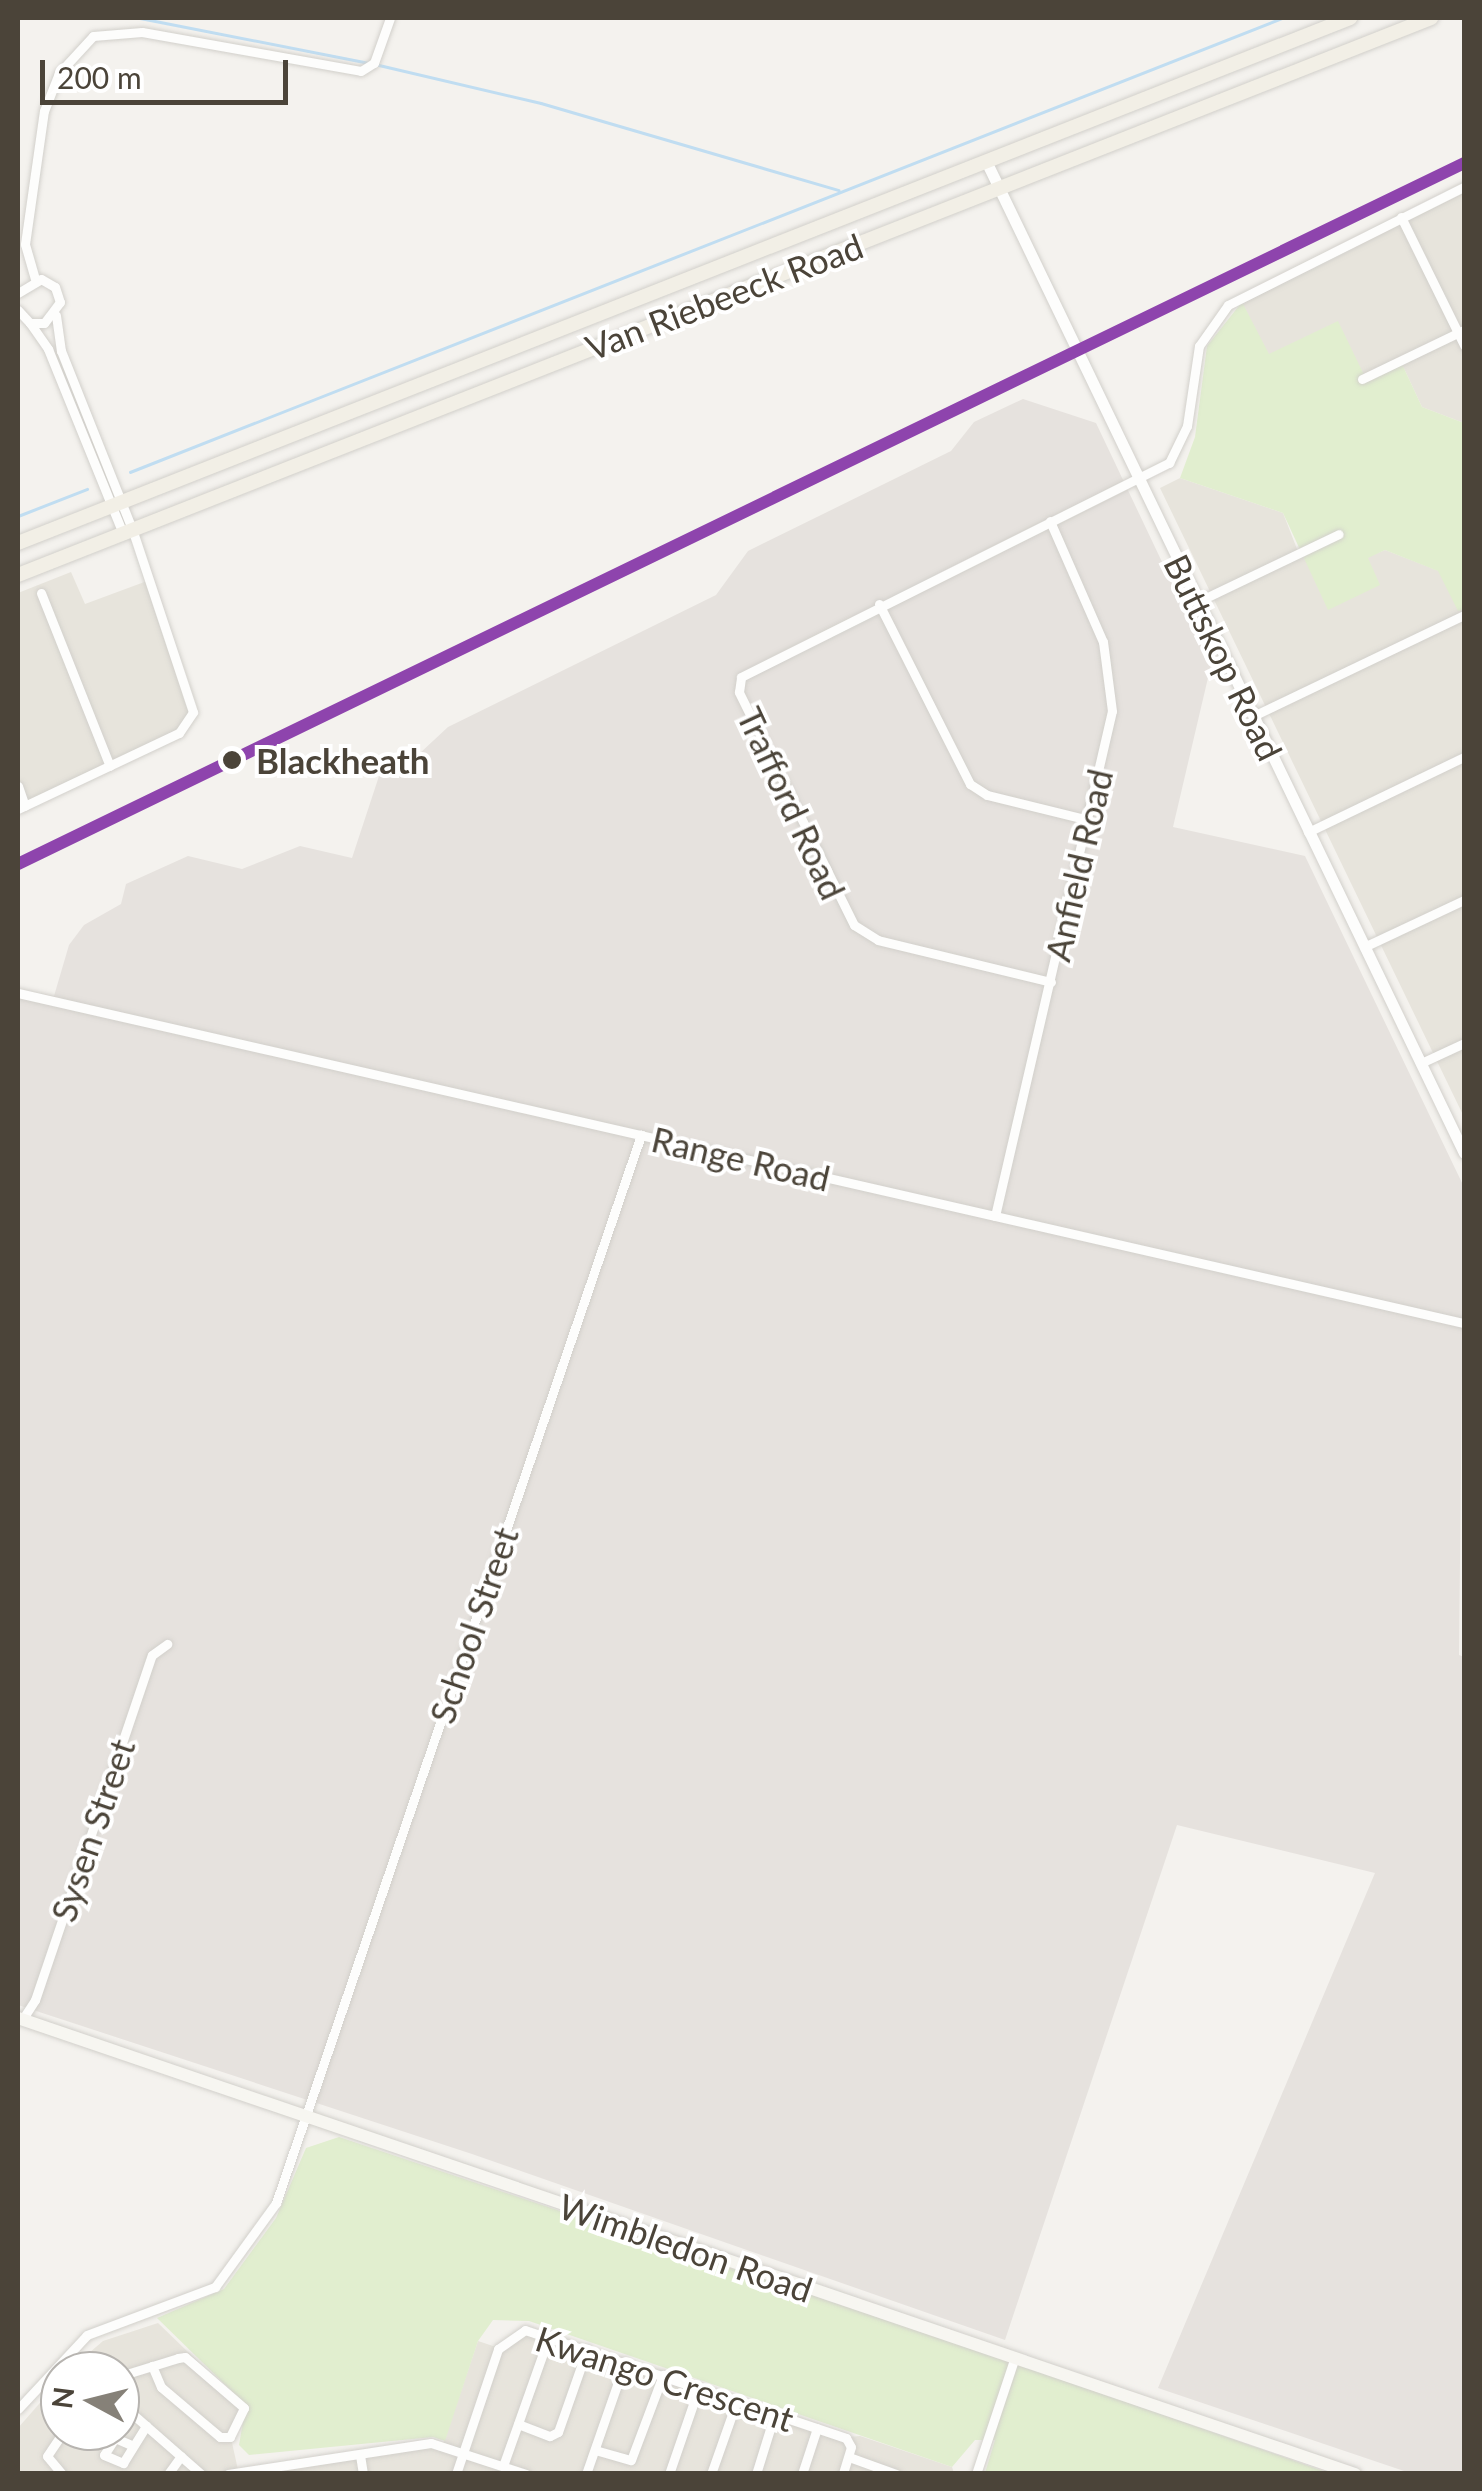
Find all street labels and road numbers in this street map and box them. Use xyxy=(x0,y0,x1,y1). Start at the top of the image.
street label: Van Riebeeck Road xyxy=(580,224,868,368)
street label: Buttskop Road xyxy=(1156,547,1292,767)
street label: Trafford Road xyxy=(729,700,855,906)
street label: Anfield Road xyxy=(1036,765,1120,965)
street label: Range Road xyxy=(648,1117,834,1199)
street label: School Street xyxy=(420,1522,526,1728)
street label: Sysen Street xyxy=(41,1733,143,1927)
street label: Wimbledon Road xyxy=(554,2184,818,2310)
street label: Kwango Crescent xyxy=(531,2317,799,2439)

